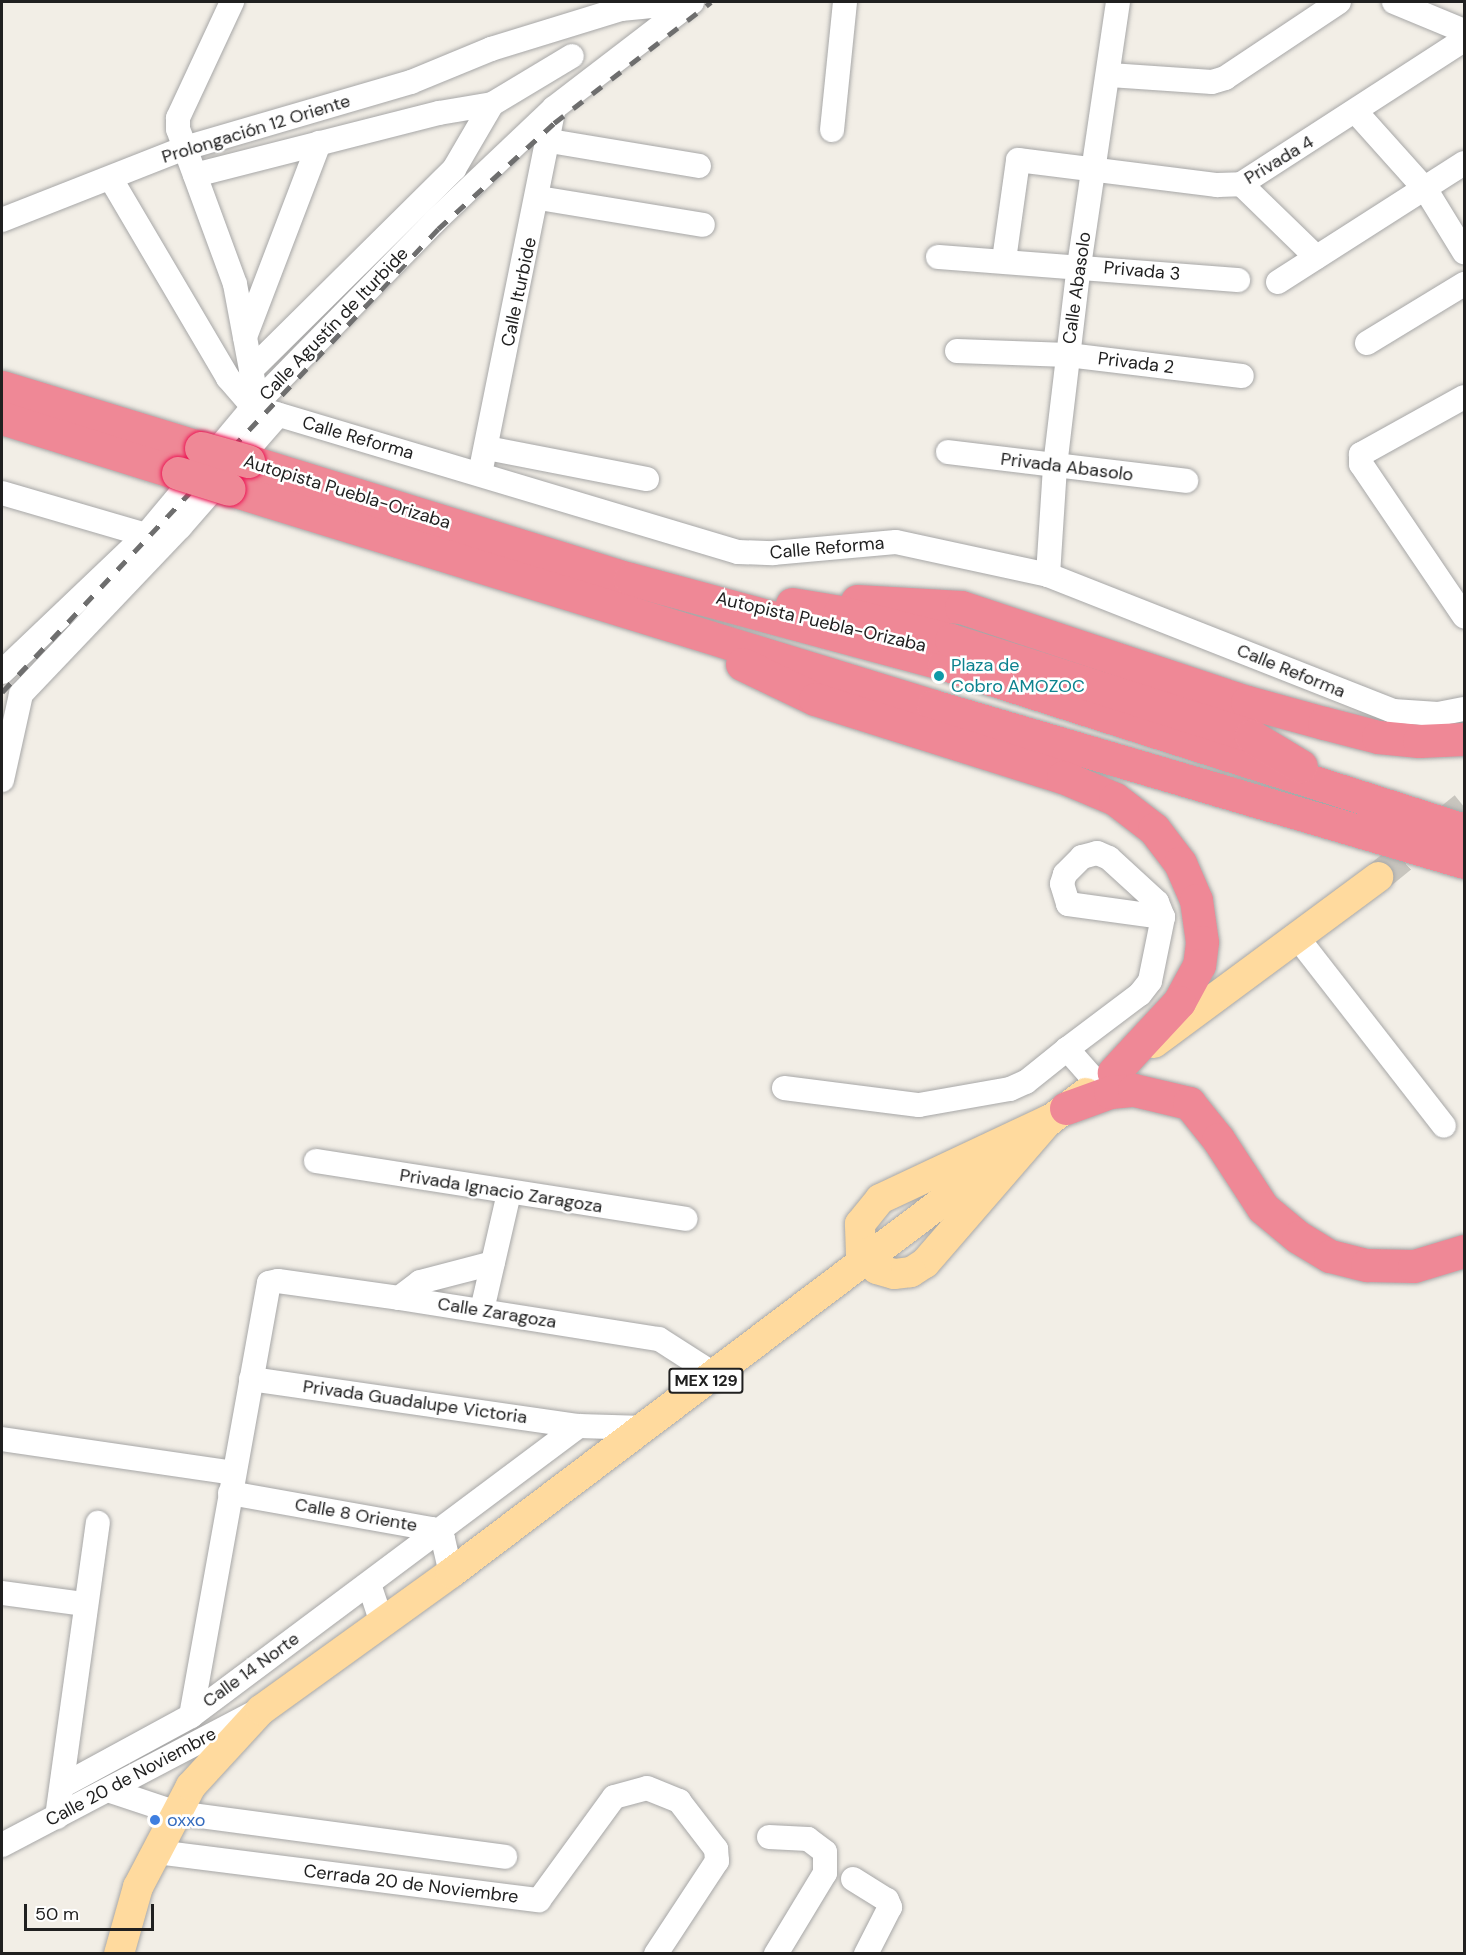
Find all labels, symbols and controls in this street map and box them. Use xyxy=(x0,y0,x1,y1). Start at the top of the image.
street label: Prolongación 12 Oriente xyxy=(159,90,353,168)
street label: Privada 4 xyxy=(1240,131,1318,189)
street label: Calle Abasolo xyxy=(1058,230,1096,346)
street label: Calle Iturbide xyxy=(497,235,541,349)
street label: Calle Agustín de Iturbide xyxy=(255,243,413,405)
street label: Privada 3 xyxy=(1103,257,1181,285)
street label: Privada 2 xyxy=(1097,348,1175,378)
street label: Calle Reforma xyxy=(300,412,416,464)
street label: Privada Abasolo xyxy=(999,448,1135,486)
street label: Autopista Puebla-Orizaba xyxy=(241,450,453,534)
street label: Calle Reforma xyxy=(769,532,885,564)
street label: Autopista Puebla-Orizaba xyxy=(714,587,928,657)
street label: Calle Reforma xyxy=(1234,639,1348,703)
place label: Plaza de Cobro AMOZOC xyxy=(951,655,1085,698)
marker: Plaza de Cobro AMOZOC xyxy=(932,669,946,683)
street label: Privada Ignacio Zaragoza xyxy=(398,1164,604,1218)
street label: Calle Zaragoza xyxy=(436,1293,558,1333)
road number: MEX 129 xyxy=(667,1368,745,1394)
street label: Privada Guadalupe Victoria xyxy=(301,1376,529,1428)
street label: Calle 8 Oriente xyxy=(293,1494,419,1536)
street label: Calle 14 Norte xyxy=(199,1628,303,1712)
street label: Calle 20 de Noviembre xyxy=(42,1723,220,1831)
place label: oxxo xyxy=(167,1809,205,1831)
marker: oxxo xyxy=(148,1813,162,1827)
street label: Cerrada 20 de Noviembre xyxy=(302,1860,520,1908)
scale bar xyxy=(27,1892,158,1930)
text: 50 m xyxy=(35,1902,79,1926)

